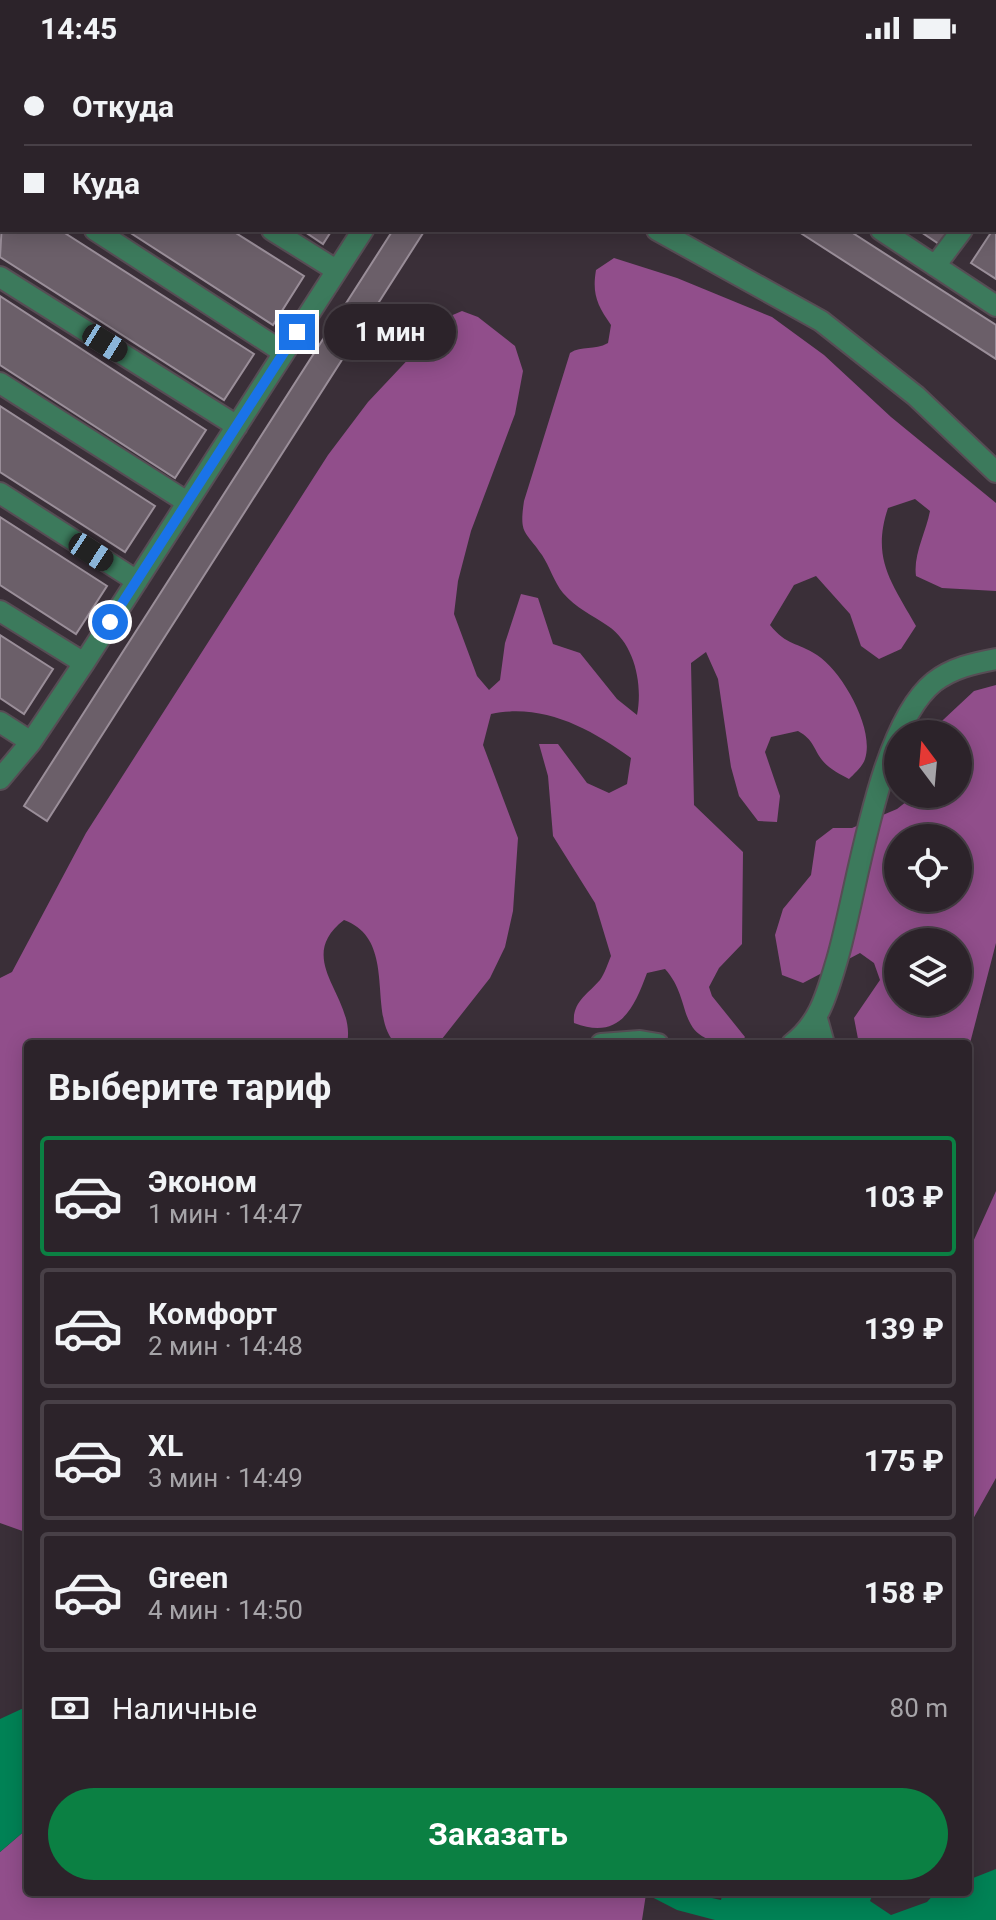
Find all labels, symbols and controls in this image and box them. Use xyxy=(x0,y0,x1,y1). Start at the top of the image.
text: 14:45 xyxy=(40,11,117,46)
text: Откуда xyxy=(72,89,174,124)
text: Куда xyxy=(72,166,140,201)
callout: 1 мин xyxy=(325,304,457,360)
route end xyxy=(279,314,315,350)
text: 1 мин xyxy=(355,317,425,347)
car xyxy=(78,320,132,366)
car xyxy=(64,529,118,575)
route start xyxy=(92,604,128,640)
north arrow xyxy=(884,720,972,808)
map controls xyxy=(884,720,972,1016)
button: locate xyxy=(884,824,972,912)
button: layers xyxy=(884,928,972,1016)
text: Выберите тариф xyxy=(48,1067,331,1109)
icon: car xyxy=(52,1160,124,1232)
text: Эконом xyxy=(148,1164,257,1199)
text: 103 ₽ xyxy=(864,1179,944,1214)
text: 1 мин · 14:47 xyxy=(148,1199,303,1229)
icon: car xyxy=(52,1292,124,1364)
text: Комфорт xyxy=(148,1296,277,1331)
text: 139 ₽ xyxy=(864,1311,944,1346)
text: 2 мин · 14:48 xyxy=(148,1331,303,1361)
icon: car xyxy=(52,1424,124,1496)
text: XL xyxy=(148,1428,183,1463)
text: 175 ₽ xyxy=(864,1443,944,1478)
text: 3 мин · 14:49 xyxy=(148,1463,303,1493)
icon: car xyxy=(52,1556,124,1628)
text: Green xyxy=(148,1560,228,1595)
text: 158 ₽ xyxy=(864,1575,944,1610)
text: 4 мин · 14:50 xyxy=(148,1595,303,1625)
icon: cash xyxy=(48,1686,92,1730)
text: Наличные xyxy=(112,1691,257,1726)
text: 80 m xyxy=(890,1693,948,1723)
button: Заказать xyxy=(48,1788,948,1880)

